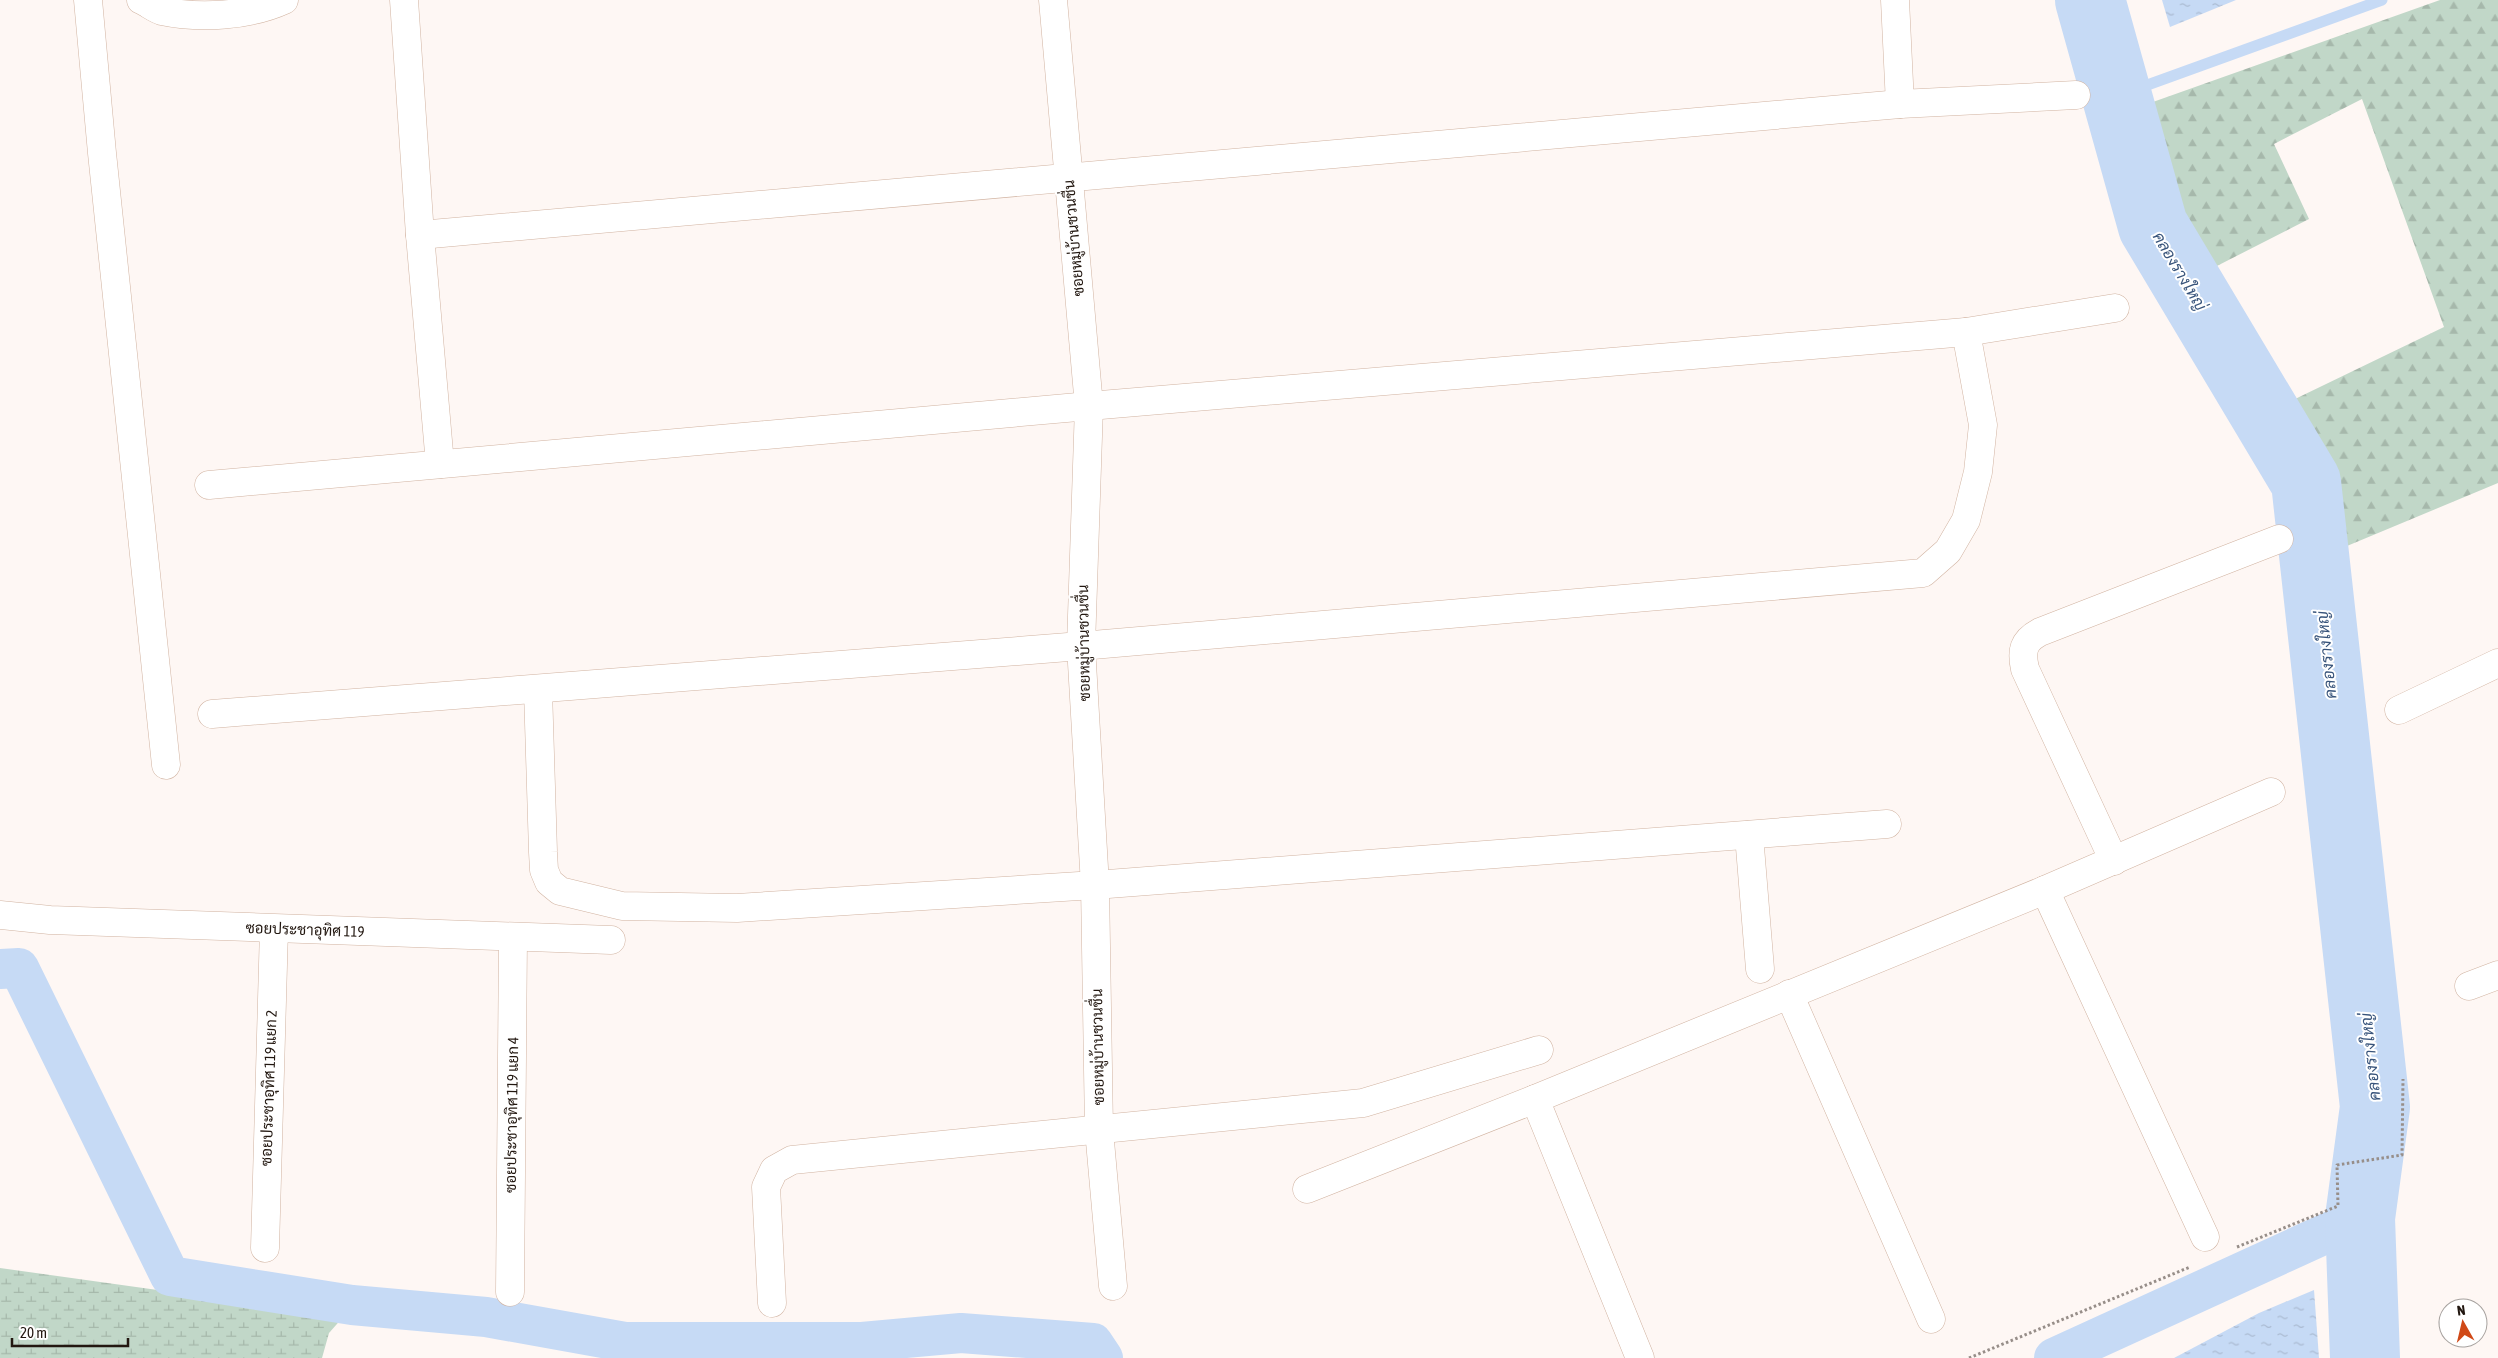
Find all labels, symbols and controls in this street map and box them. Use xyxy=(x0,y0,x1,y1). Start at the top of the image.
street label: ซอยหมู่บ้านชวนชื่น xyxy=(1054,179,1089,298)
water label: คลองรางใหญ่ xyxy=(2149,228,2213,315)
street label: ซอยหมู่บ้านชวนชื่น xyxy=(1068,584,1095,702)
water label: คลองรางใหญ่ xyxy=(2310,609,2341,700)
street label: ซอยประชาอุทิศ 119 xyxy=(245,919,365,943)
street label: ซอยหมู่บ้านชวนชื่น xyxy=(1082,988,1109,1106)
street label: ซอยประชาอุทิศ 119 แยก 2 xyxy=(257,1010,283,1166)
water label: คลองรางใหญ่ xyxy=(2354,1011,2385,1102)
street label: ซอยประชาอุทิศ 119 แยก 4 xyxy=(502,1037,524,1193)
north arrow xyxy=(2438,1298,2488,1348)
text: N xyxy=(2456,1302,2466,1319)
scale bar xyxy=(12,1316,129,1348)
text: 20 m xyxy=(20,1324,47,1341)

